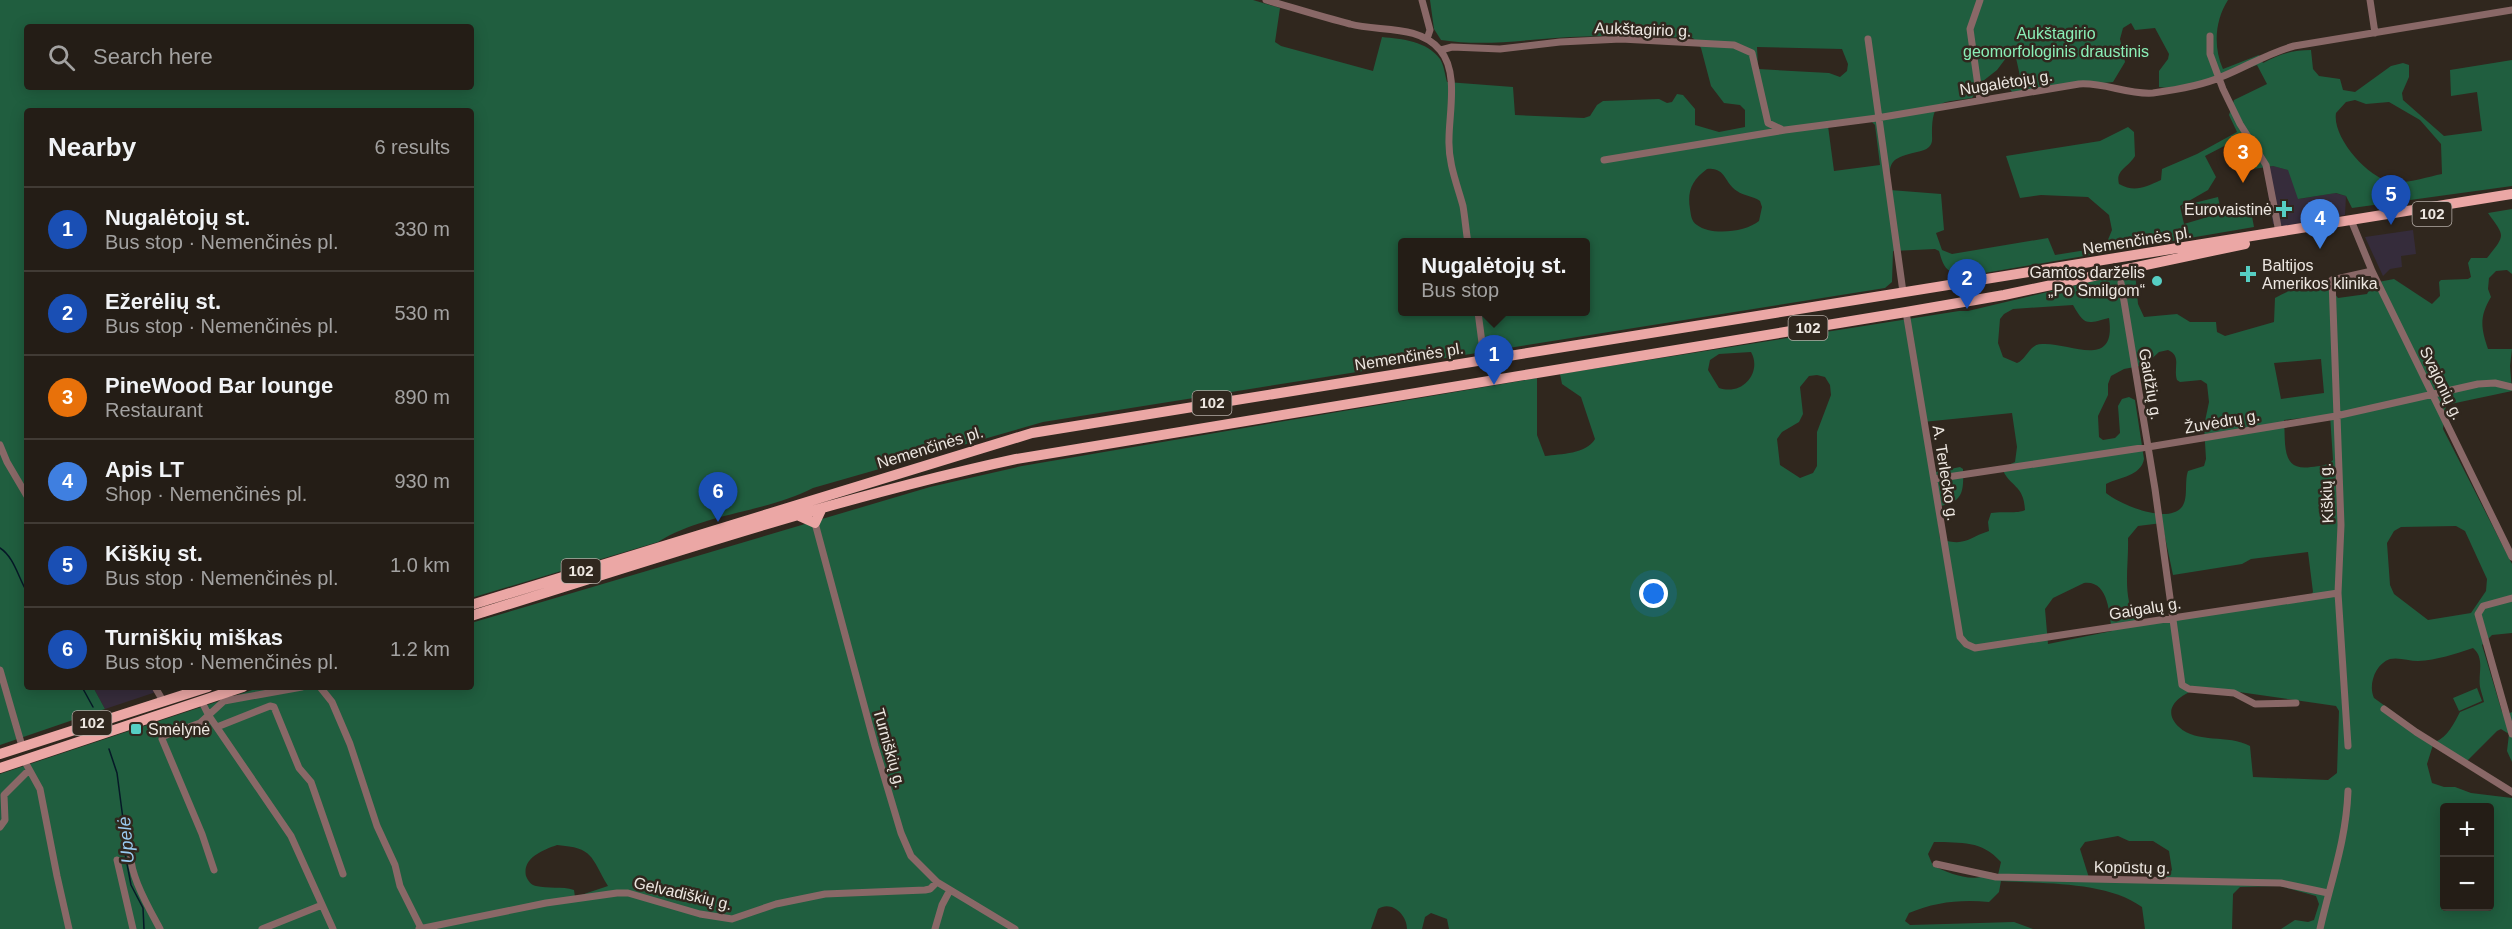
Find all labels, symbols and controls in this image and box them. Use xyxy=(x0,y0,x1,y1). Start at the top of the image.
street label: Aukštagirio g. xyxy=(1594,19,1692,40)
search box xyxy=(24,24,474,90)
park label: Aukštagirio geomorfologinis draustinis xyxy=(1963,25,2149,60)
icon: search xyxy=(45,41,78,74)
text: Search here xyxy=(93,44,213,69)
street label: Nugalėtojų g. xyxy=(1958,67,2054,98)
text: Nearby xyxy=(48,132,136,162)
pin: 3 xyxy=(2224,134,2262,183)
text: 6 results xyxy=(374,136,450,158)
pin: 5 xyxy=(2372,176,2410,225)
pin: 4 xyxy=(2300,200,2340,249)
place label: Eurovaistinė xyxy=(2184,201,2272,218)
marker: Eurovaistinė xyxy=(2277,202,2291,216)
road number: 102 xyxy=(2412,202,2452,226)
text: Nugalėtojų st. xyxy=(105,205,250,230)
text: 1 xyxy=(62,218,73,240)
text: 330 m xyxy=(394,218,450,240)
street label: Nemenčinės pl. xyxy=(2081,223,2193,258)
text: Bus stop · Nemenčinės pl. xyxy=(105,231,338,253)
popup xyxy=(1398,238,1590,316)
text: Nugalėtojų st. xyxy=(1421,253,1567,278)
place label: Baltijos Amerikos klinika xyxy=(2262,257,2378,292)
pin: 2 xyxy=(1948,260,1986,309)
place label: Gamtos darželis „Po Smilgom“ xyxy=(2029,264,2145,299)
marker: Baltijos Amerikos klinika xyxy=(2239,265,2257,283)
marker: Gamtos darželis „Po Smilgom“ xyxy=(2150,274,2164,288)
text: Bus stop xyxy=(1421,279,1499,301)
text: Ežerėlių st. xyxy=(105,289,221,314)
text: 2 xyxy=(62,302,73,324)
text: 530 m xyxy=(394,302,450,324)
text: Bus stop · Nemenčinės pl. xyxy=(105,315,338,337)
road number: 102 xyxy=(1788,316,1828,340)
pin: 1 xyxy=(1474,336,1514,385)
street label: Nemenčinės pl. xyxy=(1353,339,1465,374)
street label: Svajonių g. xyxy=(2417,344,2467,423)
street label: Gaidžių g. xyxy=(2136,347,2165,421)
text: PineWood Bar lounge xyxy=(105,373,333,398)
text: 3 xyxy=(62,386,73,408)
text: 890 m xyxy=(394,386,450,408)
road number: 102 xyxy=(1192,391,1232,415)
text: Restaurant xyxy=(105,399,203,421)
street label: Žuvėdrų g. xyxy=(2183,405,2261,437)
street label: Nemenčinės pl. xyxy=(875,423,985,472)
street label: A. Terlecko g. xyxy=(1930,424,1961,522)
text: Apis LT xyxy=(105,457,184,482)
street label: Kiškių g. xyxy=(2316,462,2337,524)
text: 4 xyxy=(62,470,73,492)
text: 930 m xyxy=(394,470,450,492)
pin: 6 xyxy=(698,472,738,522)
text: Shop · Nemenčinės pl. xyxy=(105,483,307,505)
text: Kiškių st. xyxy=(105,541,203,566)
text: 5 xyxy=(62,554,73,576)
text: 1.0 km xyxy=(390,554,450,576)
road number: 102 xyxy=(562,559,600,583)
text: Bus stop · Nemenčinės pl. xyxy=(105,567,338,589)
your location xyxy=(1639,579,1668,608)
street label: Gaigalų g. xyxy=(2108,594,2182,623)
text: Turniškių miškas xyxy=(105,625,283,650)
text: 6 xyxy=(62,638,73,660)
text: 1.2 km xyxy=(390,638,450,660)
text: Bus stop · Nemenčinės pl. xyxy=(105,651,338,673)
street label: Turniškių g. xyxy=(870,706,909,790)
road number: 102 xyxy=(72,711,112,735)
place label: Smėlynė xyxy=(148,721,210,738)
marker: Smėlynė xyxy=(129,722,143,736)
map controls xyxy=(2440,803,2494,911)
button: + xyxy=(2440,803,2494,857)
water label: Upelė xyxy=(114,816,138,864)
button: − xyxy=(2440,857,2494,911)
street label: Kopūstų g. xyxy=(2094,858,2170,877)
street label: Gelvadiškių g. xyxy=(632,874,734,913)

